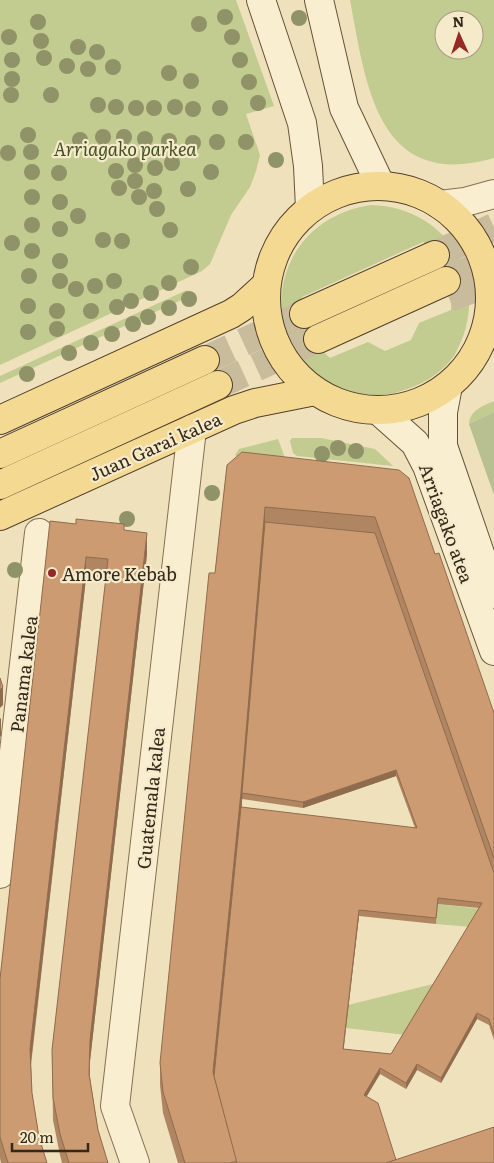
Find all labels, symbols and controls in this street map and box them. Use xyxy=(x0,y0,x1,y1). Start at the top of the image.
north arrow xyxy=(434,10,484,60)
text: N xyxy=(452,11,465,31)
park label: Arriagako parkea xyxy=(53,135,197,162)
street label: Juan Garai kalea xyxy=(84,405,226,487)
street label: Arriagako atea xyxy=(413,459,481,587)
place label: Amore Kebab xyxy=(62,560,177,587)
marker: Amore Kebab xyxy=(46,567,58,579)
street label: Panama kalea xyxy=(2,613,44,734)
street label: Guatemala kalea xyxy=(129,725,171,870)
scale bar xyxy=(12,1120,89,1152)
text: 20 m xyxy=(20,1125,54,1148)

